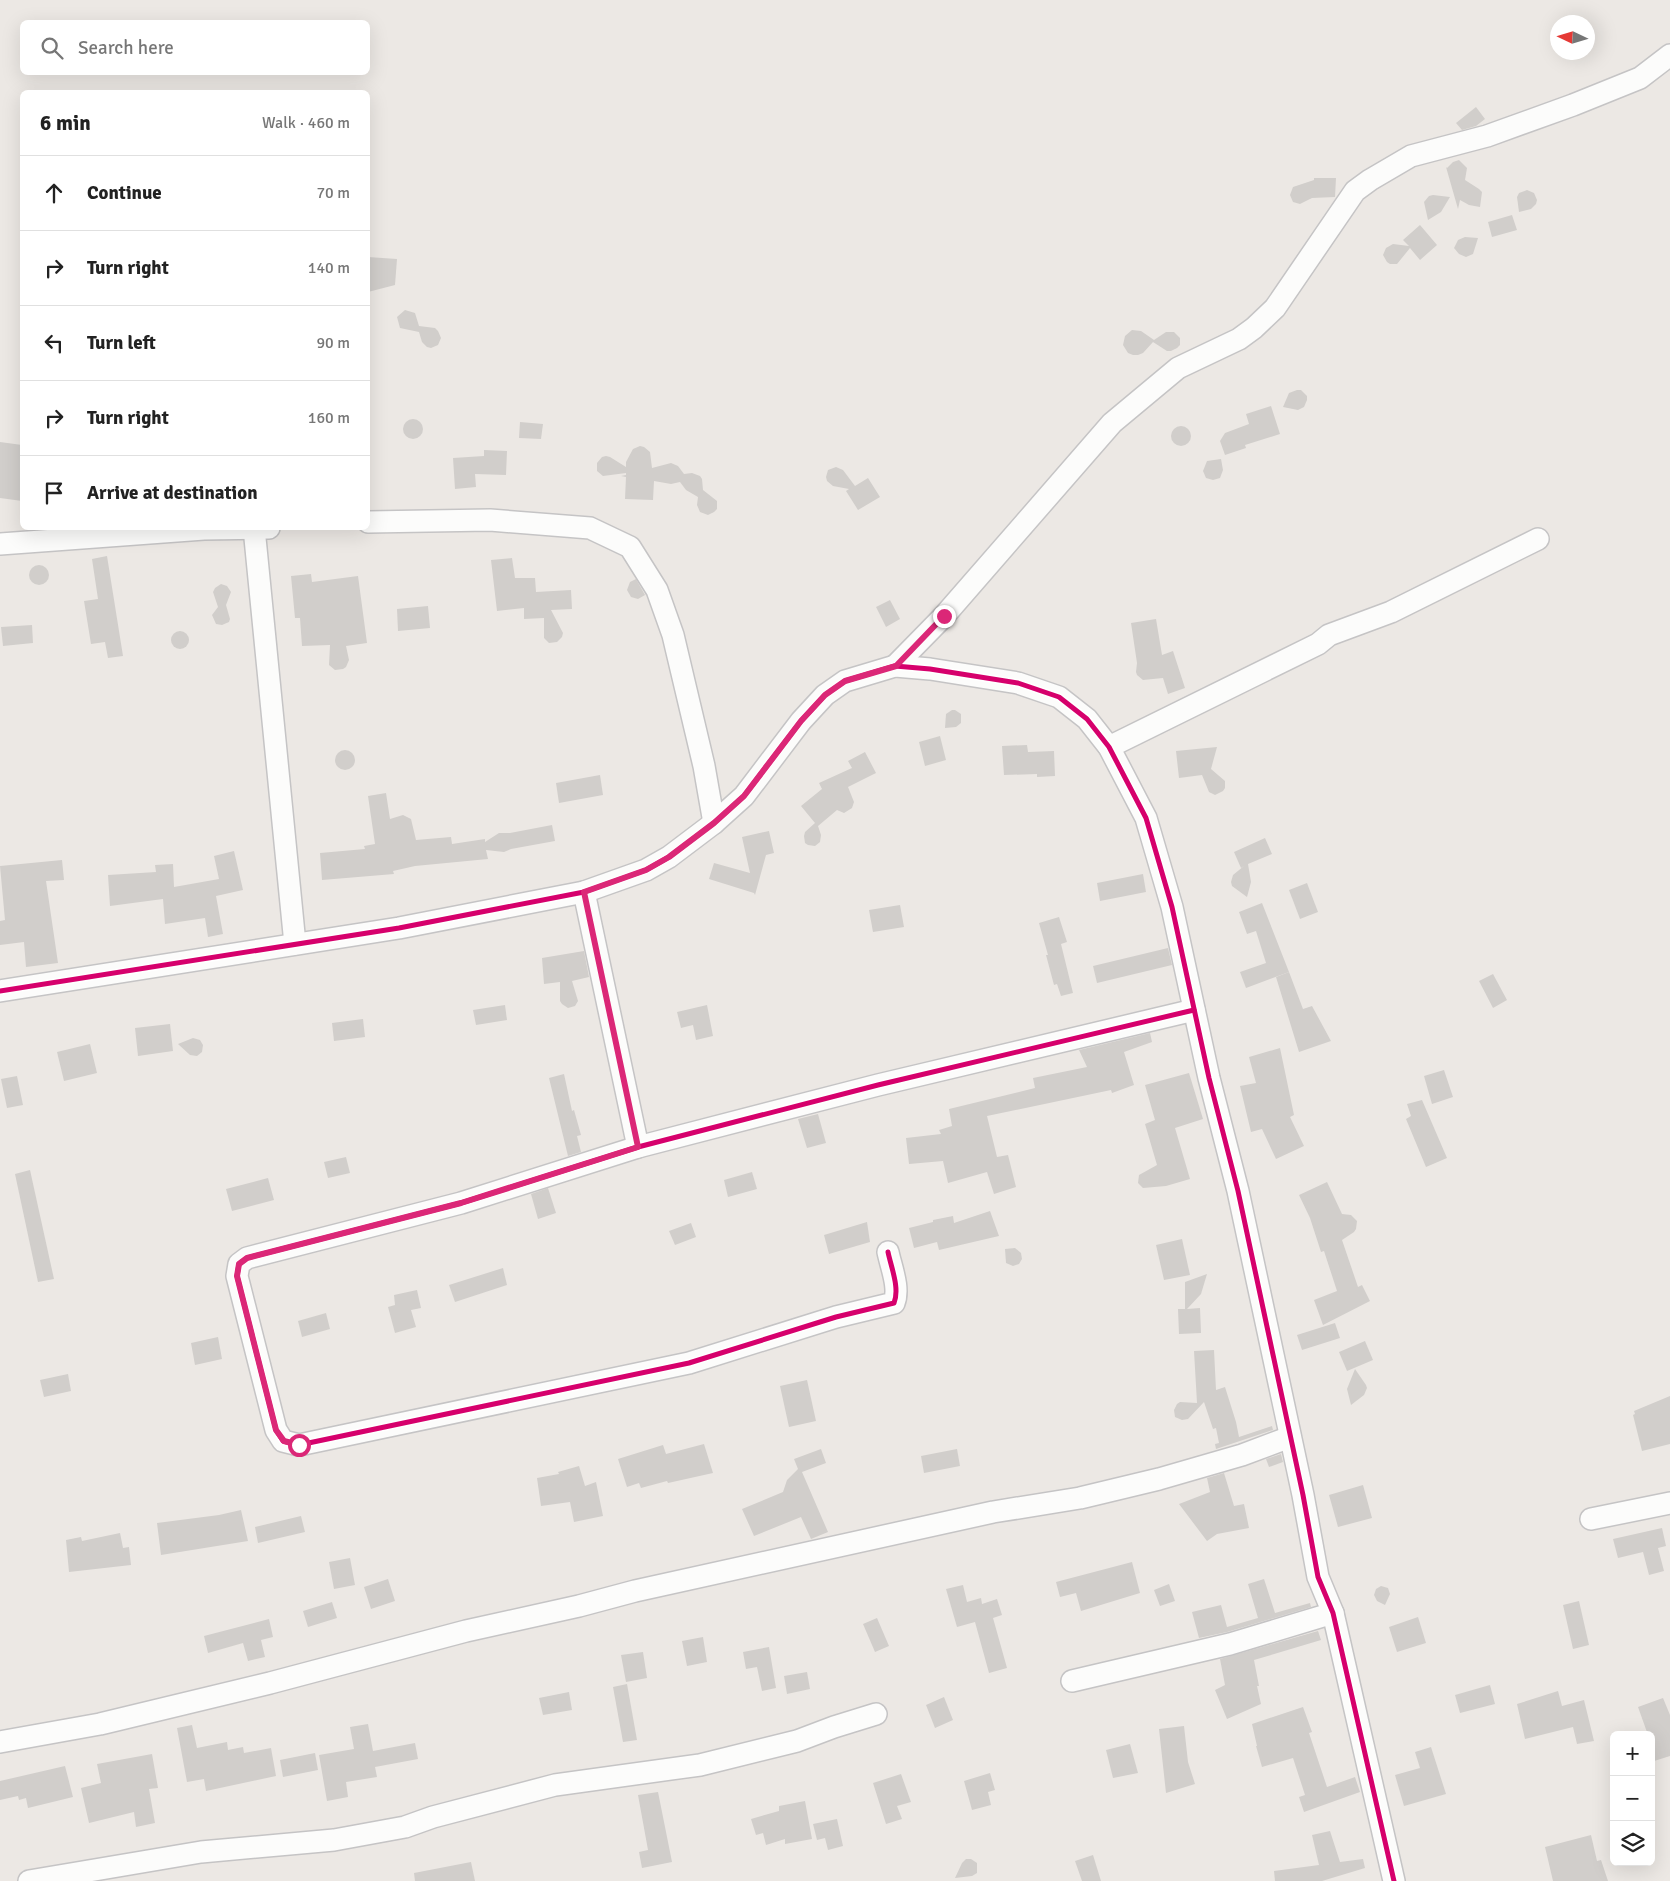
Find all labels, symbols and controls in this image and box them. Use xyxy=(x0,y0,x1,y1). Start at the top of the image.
north arrow xyxy=(1550,15,1595,60)
search box xyxy=(20,20,370,75)
icon: search xyxy=(38,34,66,62)
text: Search here xyxy=(78,36,174,60)
text: 6 min xyxy=(40,110,91,136)
text: Walk · 460 m xyxy=(262,113,350,133)
icon: ahead xyxy=(40,179,68,207)
text: Continue xyxy=(87,181,162,205)
text: 70 m xyxy=(316,183,350,203)
icon: right xyxy=(40,254,68,282)
text: Turn right xyxy=(87,256,169,280)
text: 140 m xyxy=(308,258,350,278)
icon: left xyxy=(40,329,68,357)
text: Turn left xyxy=(87,331,156,355)
text: 90 m xyxy=(316,333,350,353)
icon: right xyxy=(40,404,68,432)
text: Turn right xyxy=(87,406,169,430)
text: 160 m xyxy=(308,408,350,428)
icon: arrive xyxy=(40,479,68,507)
text: Arrive at destination xyxy=(87,481,258,505)
route end xyxy=(933,605,956,628)
route start xyxy=(288,1434,311,1457)
map controls xyxy=(1610,1731,1655,1866)
button: + xyxy=(1610,1731,1655,1776)
button: − xyxy=(1610,1776,1655,1821)
button: layers xyxy=(1610,1821,1655,1866)

